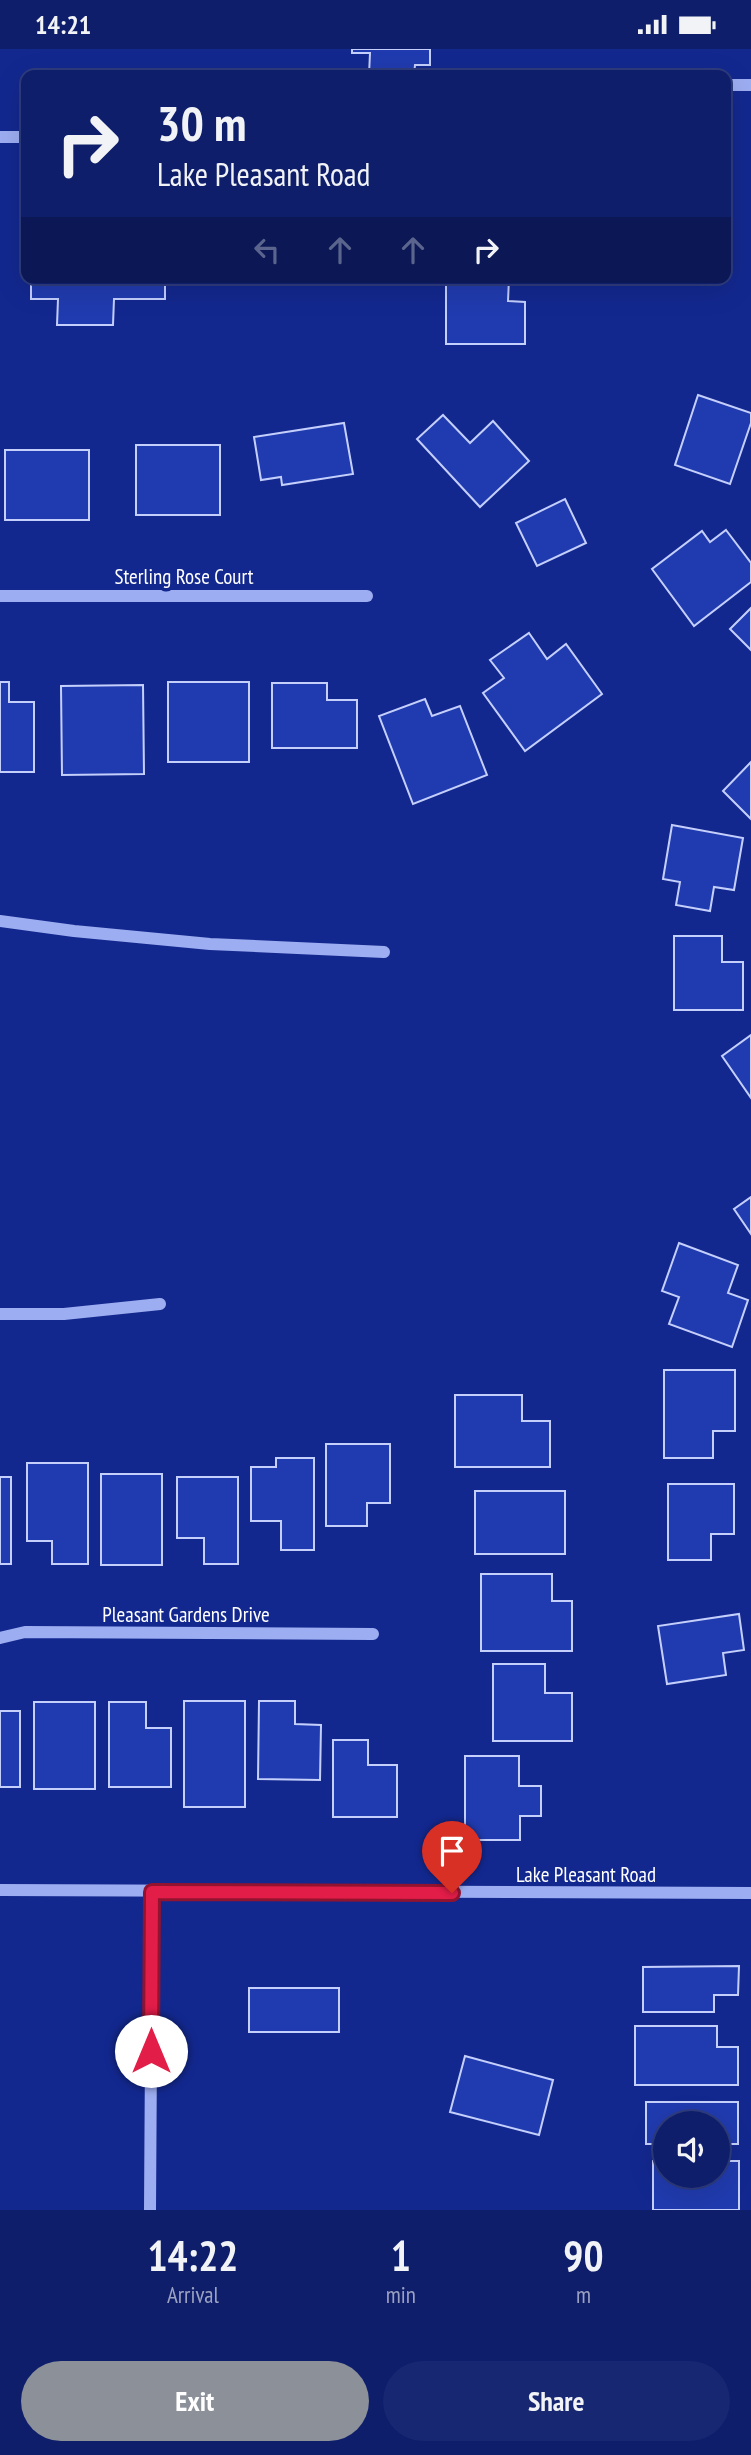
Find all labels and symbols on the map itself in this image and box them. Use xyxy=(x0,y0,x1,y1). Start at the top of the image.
street label: Sterling Rose Court xyxy=(114,563,254,590)
street label: Pleasant Gardens Drive xyxy=(102,1601,270,1628)
pin xyxy=(422,1821,482,1893)
street label: Lake Pleasant Road xyxy=(516,1861,656,1888)
position arrow xyxy=(114,2014,188,2088)

